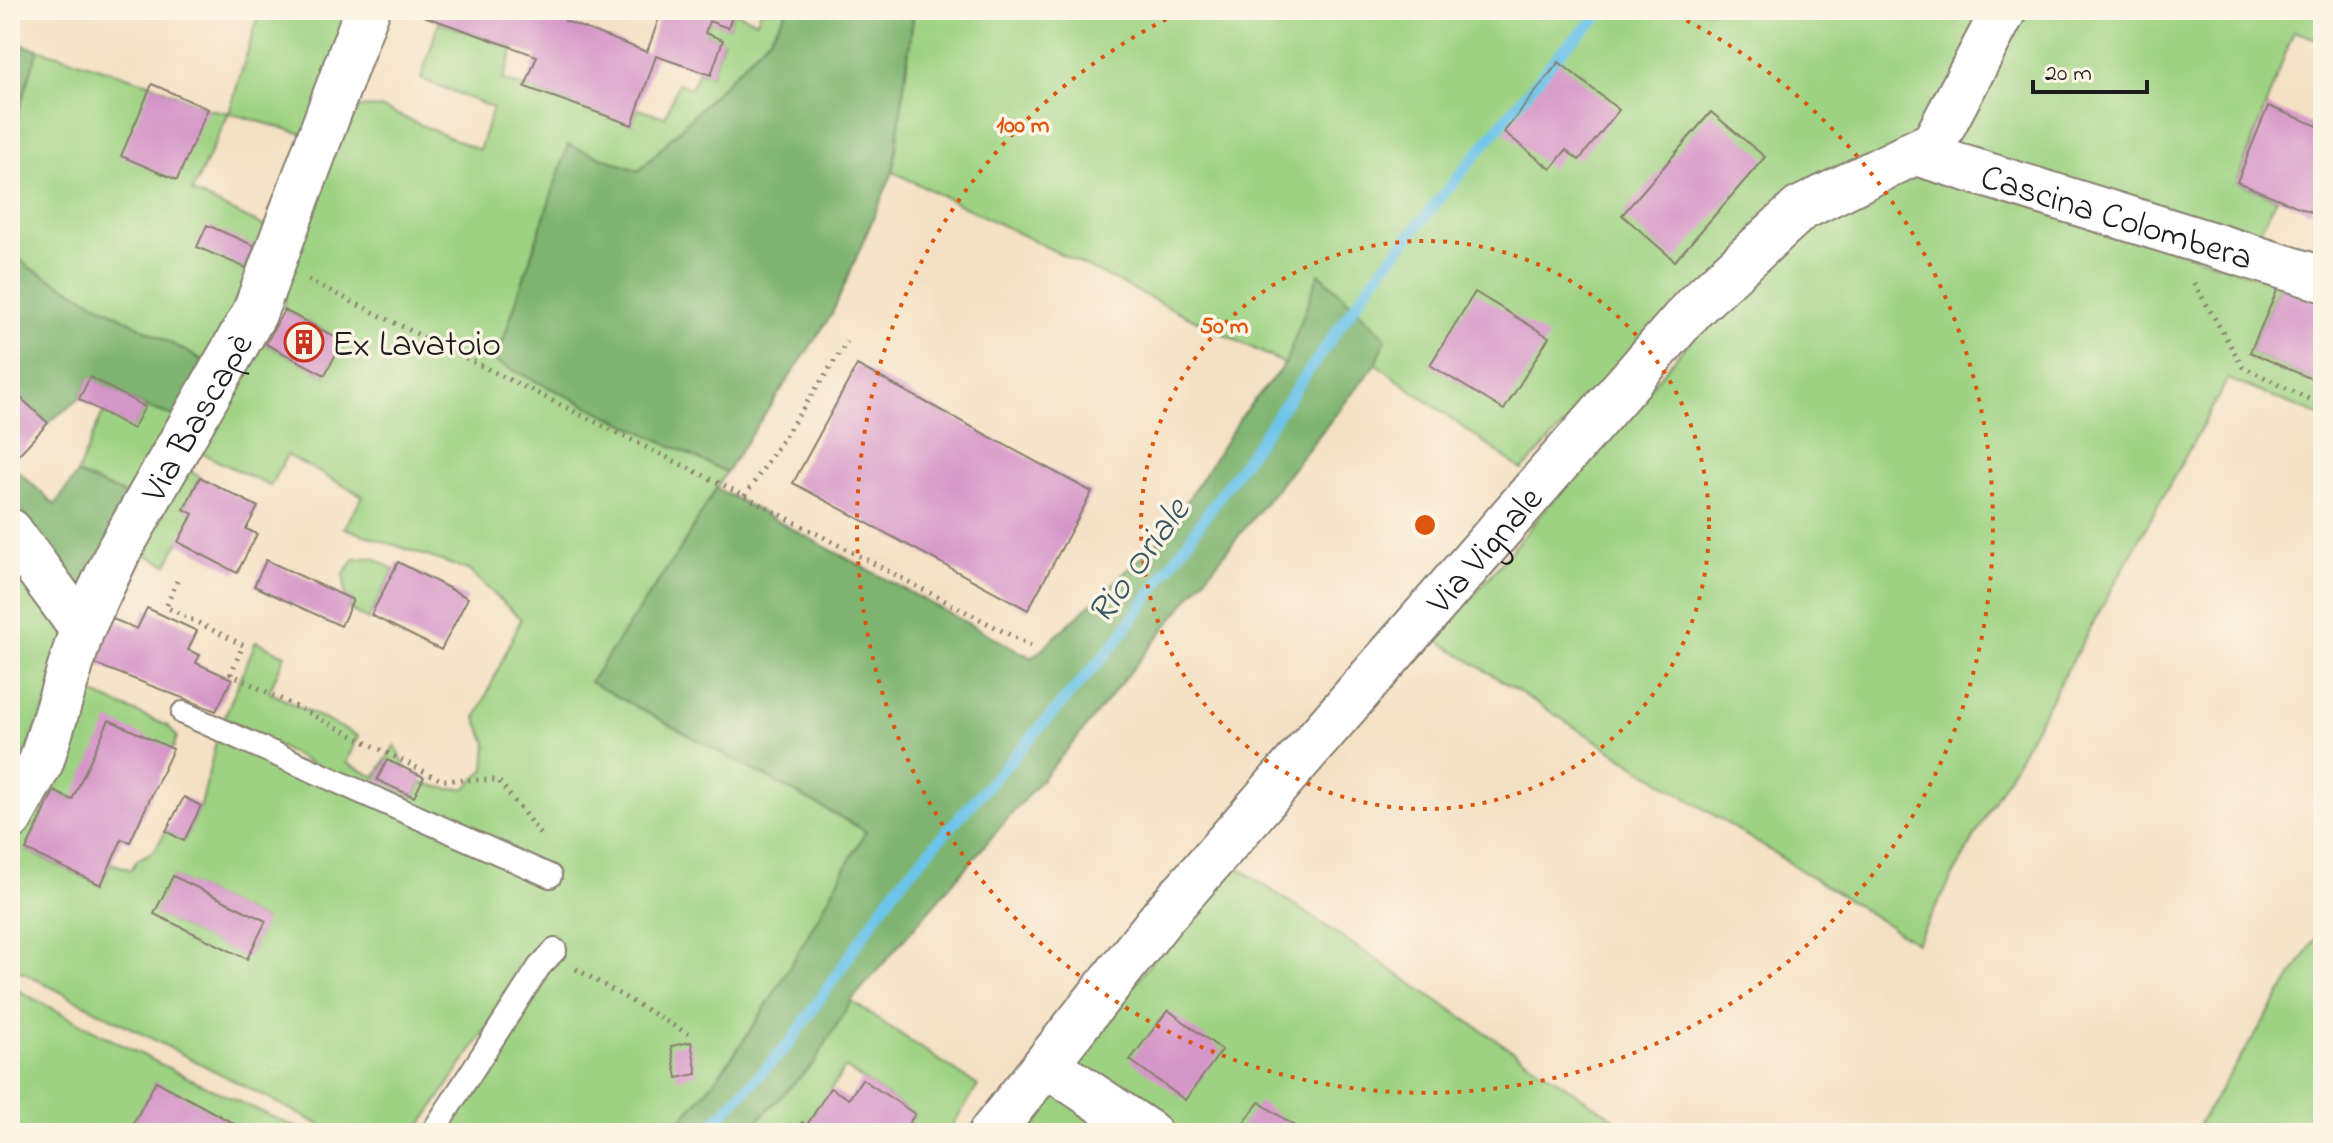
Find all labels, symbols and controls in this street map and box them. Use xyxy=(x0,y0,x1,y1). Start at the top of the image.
scale bar xyxy=(2033,44,2147,94)
text: 20 m xyxy=(2045,57,2092,92)
text: 100 m xyxy=(997,109,1050,144)
street label: Cascina Colombera xyxy=(1973,153,2259,287)
text: 50 m xyxy=(1200,310,1249,345)
place label: Ex Lavatoio xyxy=(332,320,501,373)
building icon: Ex Lavatoio xyxy=(283,321,325,363)
street label: Via Bascapè xyxy=(129,324,269,514)
street label: Via Vignale xyxy=(1415,476,1558,628)
water label: Rio Oriale xyxy=(1075,486,1207,637)
centre of rings xyxy=(1411,511,1439,539)

